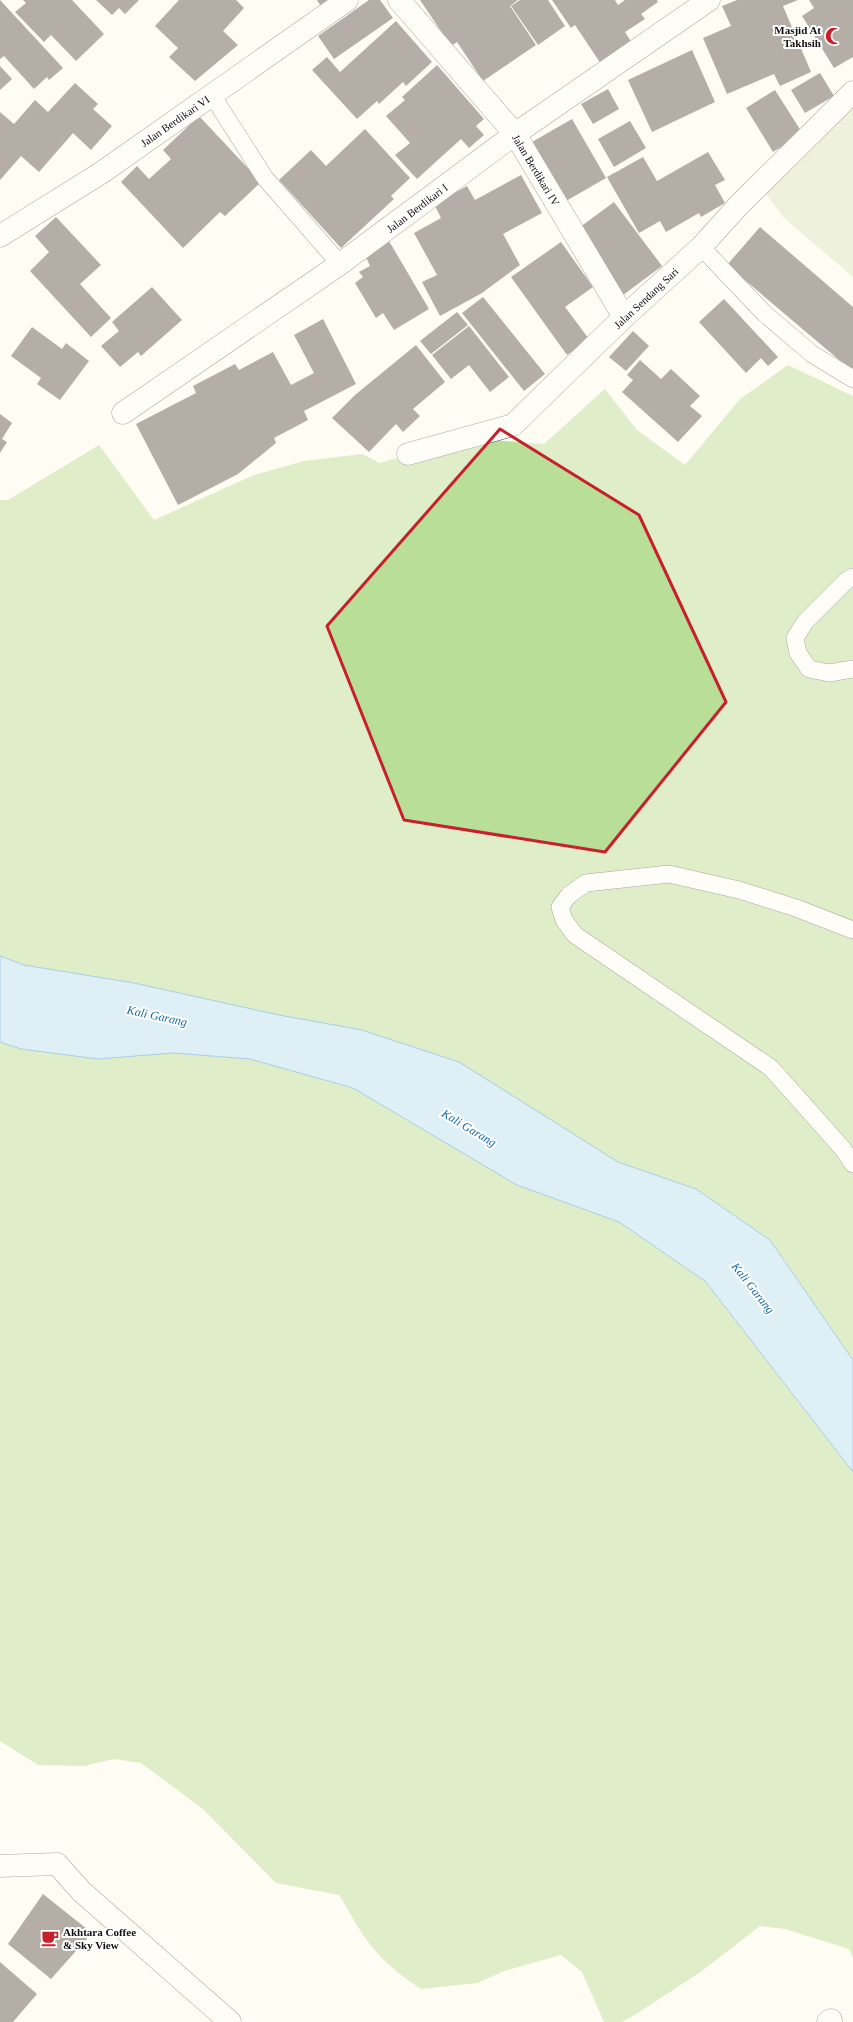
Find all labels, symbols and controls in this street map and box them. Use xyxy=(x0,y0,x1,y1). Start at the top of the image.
place label: Masjid At Takhsih xyxy=(774,24,821,49)
mosque icon: Masjid At Takhsih xyxy=(824,26,844,46)
street label: Jalan Berdikari VI xyxy=(138,93,212,149)
street label: Jalan Berdikari IV xyxy=(510,132,562,208)
street label: Jalan Berdikari I xyxy=(384,181,450,235)
street label: Jalan Sendang Sari xyxy=(611,265,681,331)
water label: Kali Garang xyxy=(125,1003,188,1029)
water label: Kali Garang xyxy=(438,1106,499,1150)
water label: Kali Garang xyxy=(728,1259,777,1316)
place label: Akhtara Coffee & Sky View xyxy=(63,1926,136,1951)
cafe icon: Akhtara Coffee & Sky View xyxy=(40,1928,60,1948)

